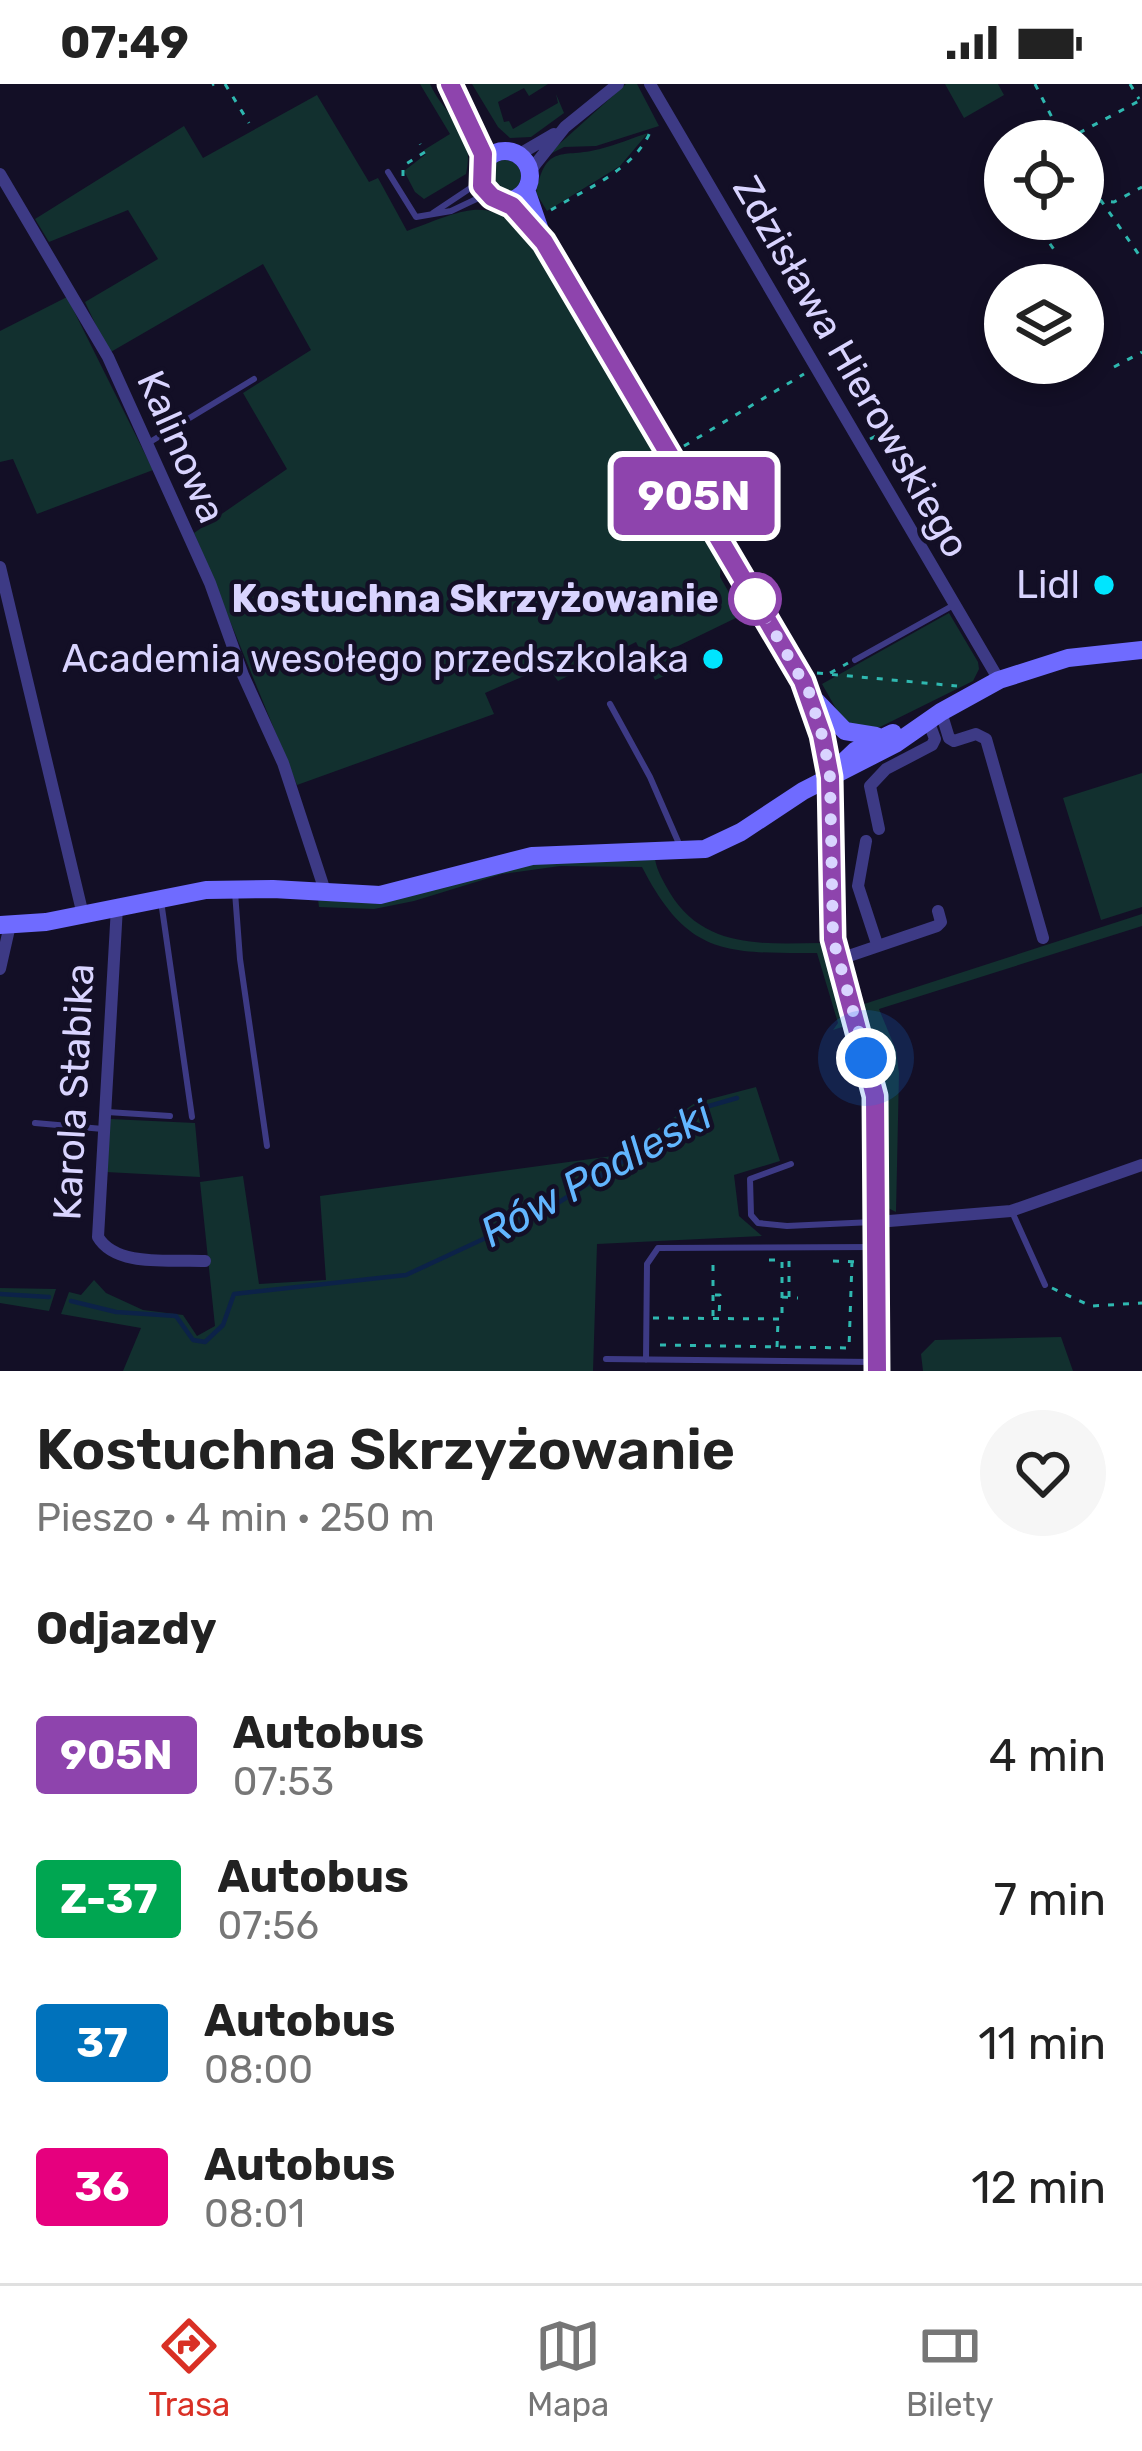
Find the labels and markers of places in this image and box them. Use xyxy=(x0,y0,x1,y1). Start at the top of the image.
place label: Lidl xyxy=(1016,562,1080,608)
marker: Lidl xyxy=(1091,572,1117,598)
marker: Kostuchna Skrzyżowanie xyxy=(730,574,780,624)
place label: Kostuchna Skrzyżowanie xyxy=(231,576,719,622)
place label: Academia wesołego przedszkolaka xyxy=(62,636,689,682)
marker: Academia wesołego przedszkolaka xyxy=(700,646,726,672)

